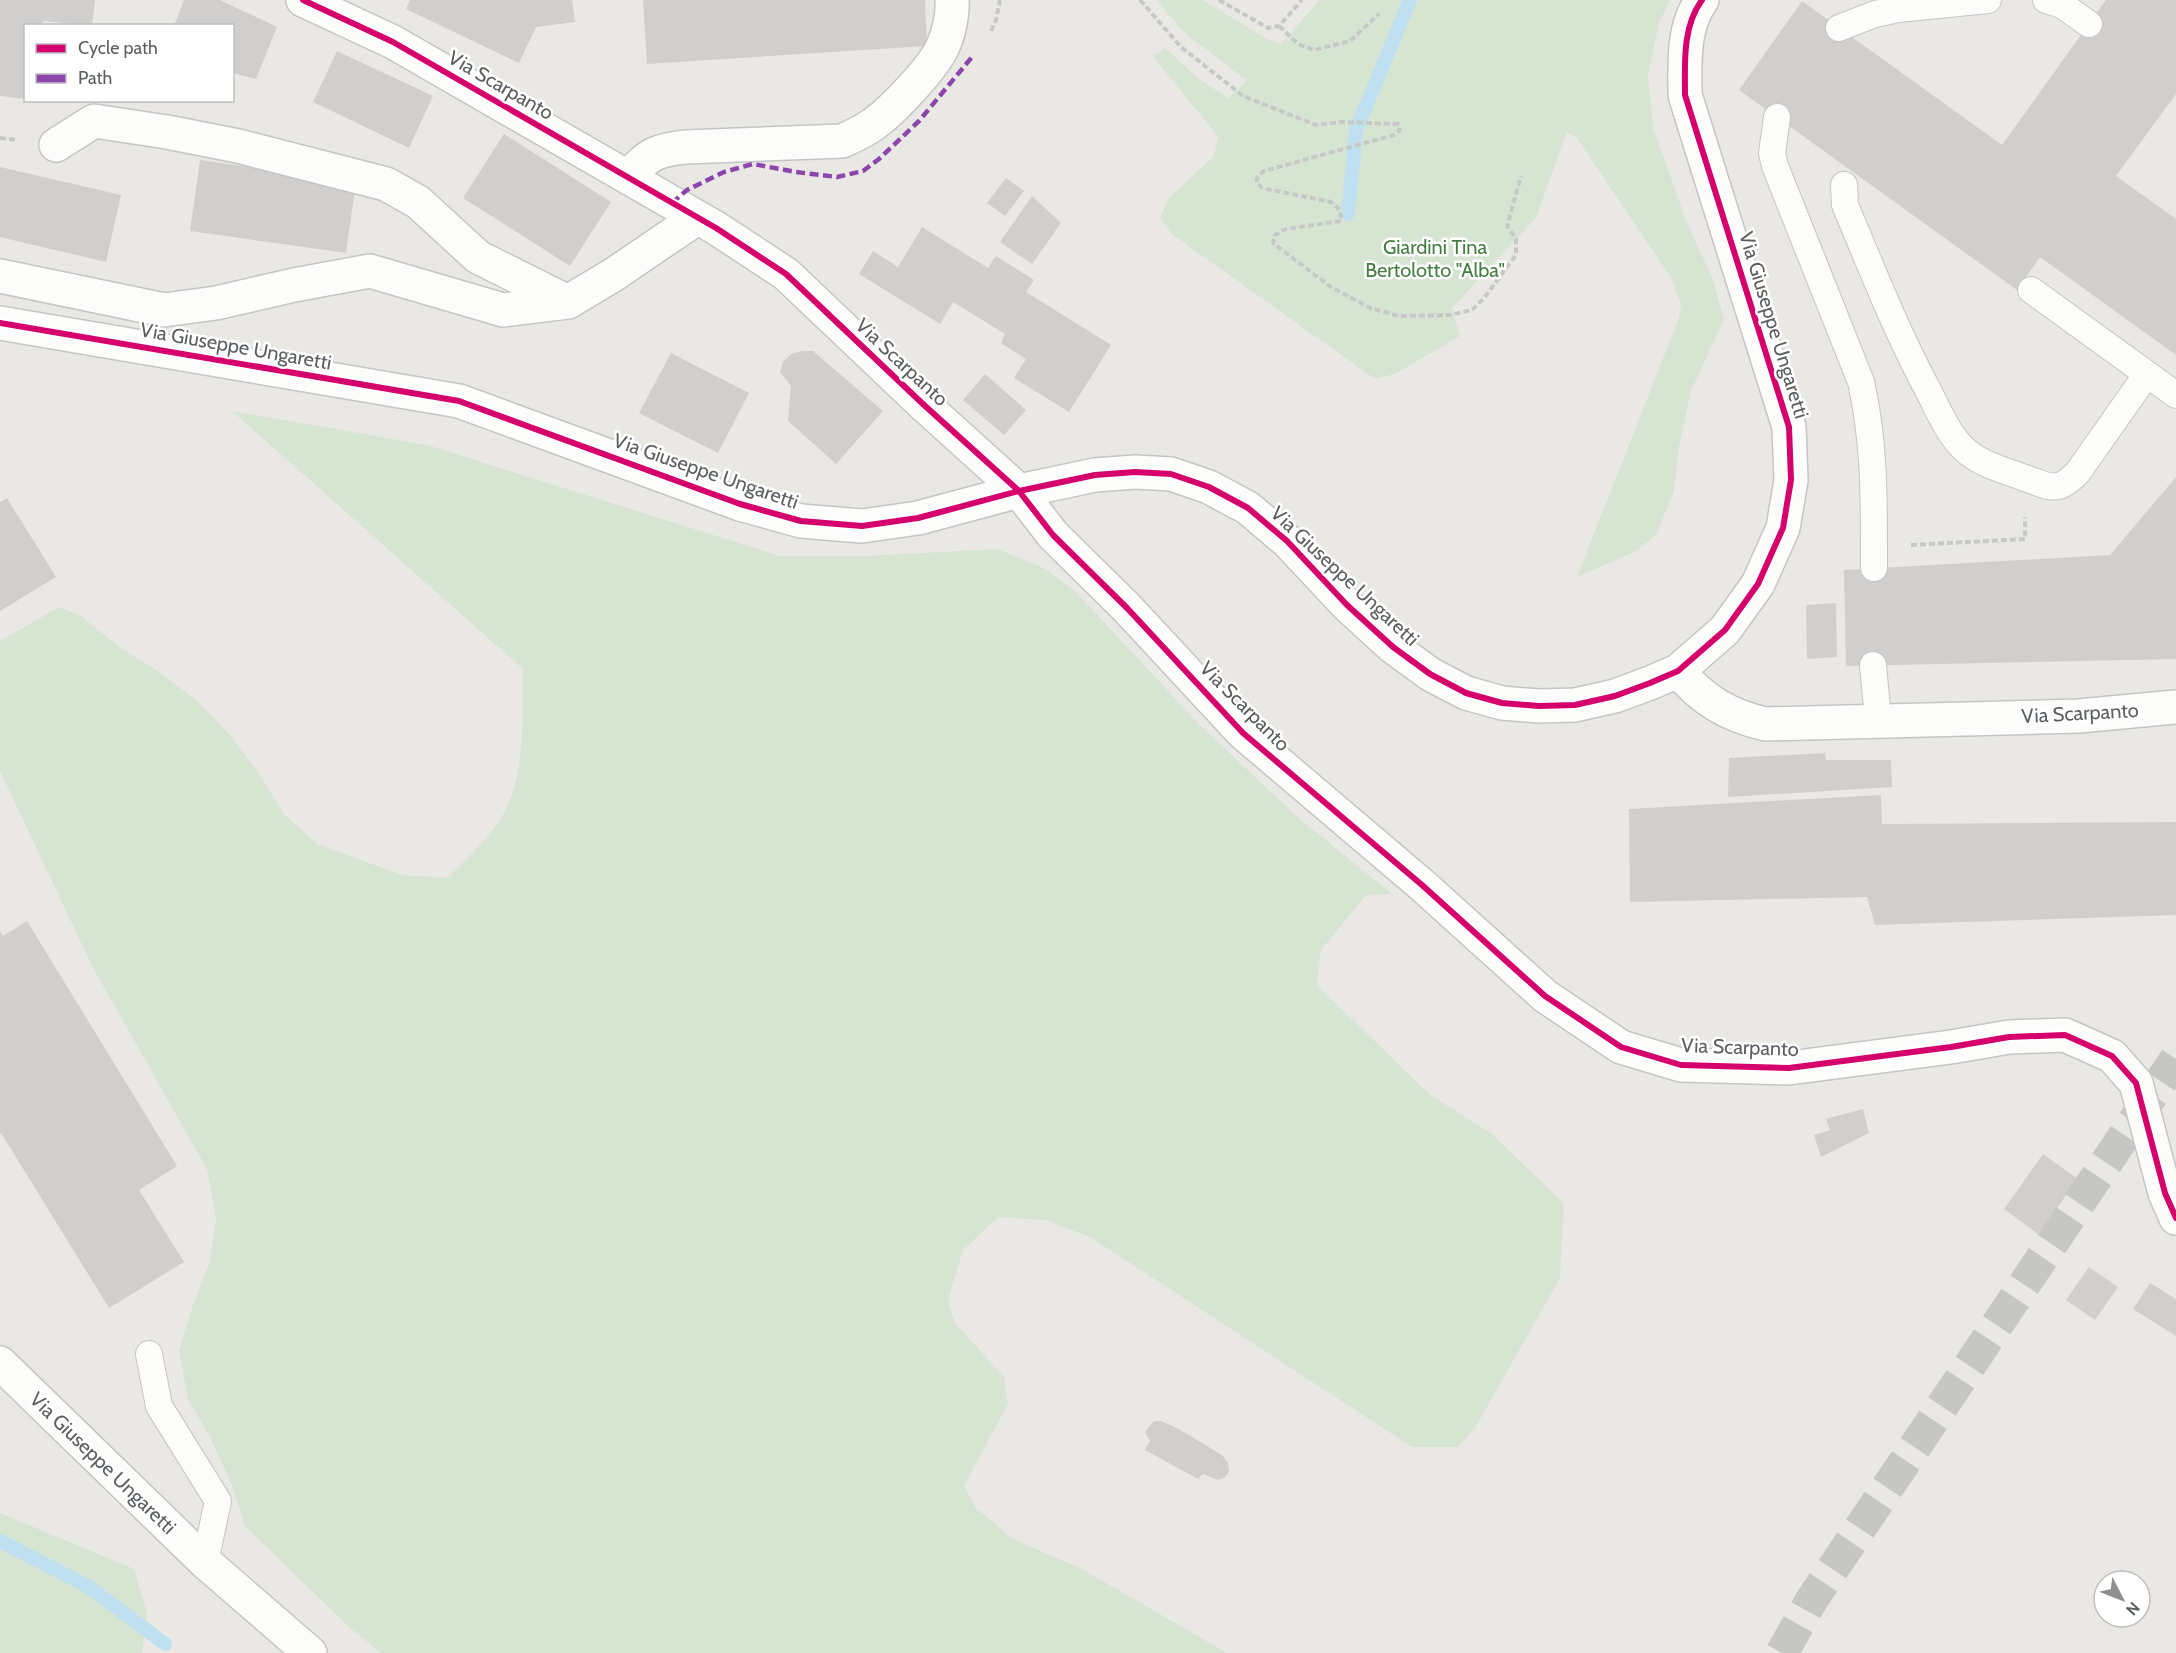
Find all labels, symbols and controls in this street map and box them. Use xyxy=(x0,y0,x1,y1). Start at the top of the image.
legend xyxy=(24,24,234,102)
text: Cycle path xyxy=(78,37,158,59)
street label: Via Scarpanto xyxy=(444,45,558,125)
text: Path xyxy=(78,67,112,89)
street label: Via Giuseppe Ungaretti xyxy=(1734,229,1814,421)
park label: Giardini Tina Bertolotto "Alba" xyxy=(1365,235,1505,282)
street label: Via Scarpanto xyxy=(851,313,953,411)
street label: Via Giuseppe Ungaretti xyxy=(138,317,334,375)
street label: Via Giuseppe Ungaretti xyxy=(610,428,802,514)
street label: Via Giuseppe Ungaretti xyxy=(1266,501,1424,651)
street label: Via Scarpanto xyxy=(1195,656,1295,756)
street label: Via Scarpanto xyxy=(2021,698,2139,728)
street label: Via Scarpanto xyxy=(1681,1033,1799,1061)
street label: Via Giuseppe Ungaretti xyxy=(25,1387,181,1539)
north arrow xyxy=(2092,1569,2152,1629)
text: N xyxy=(2122,1598,2144,1619)

